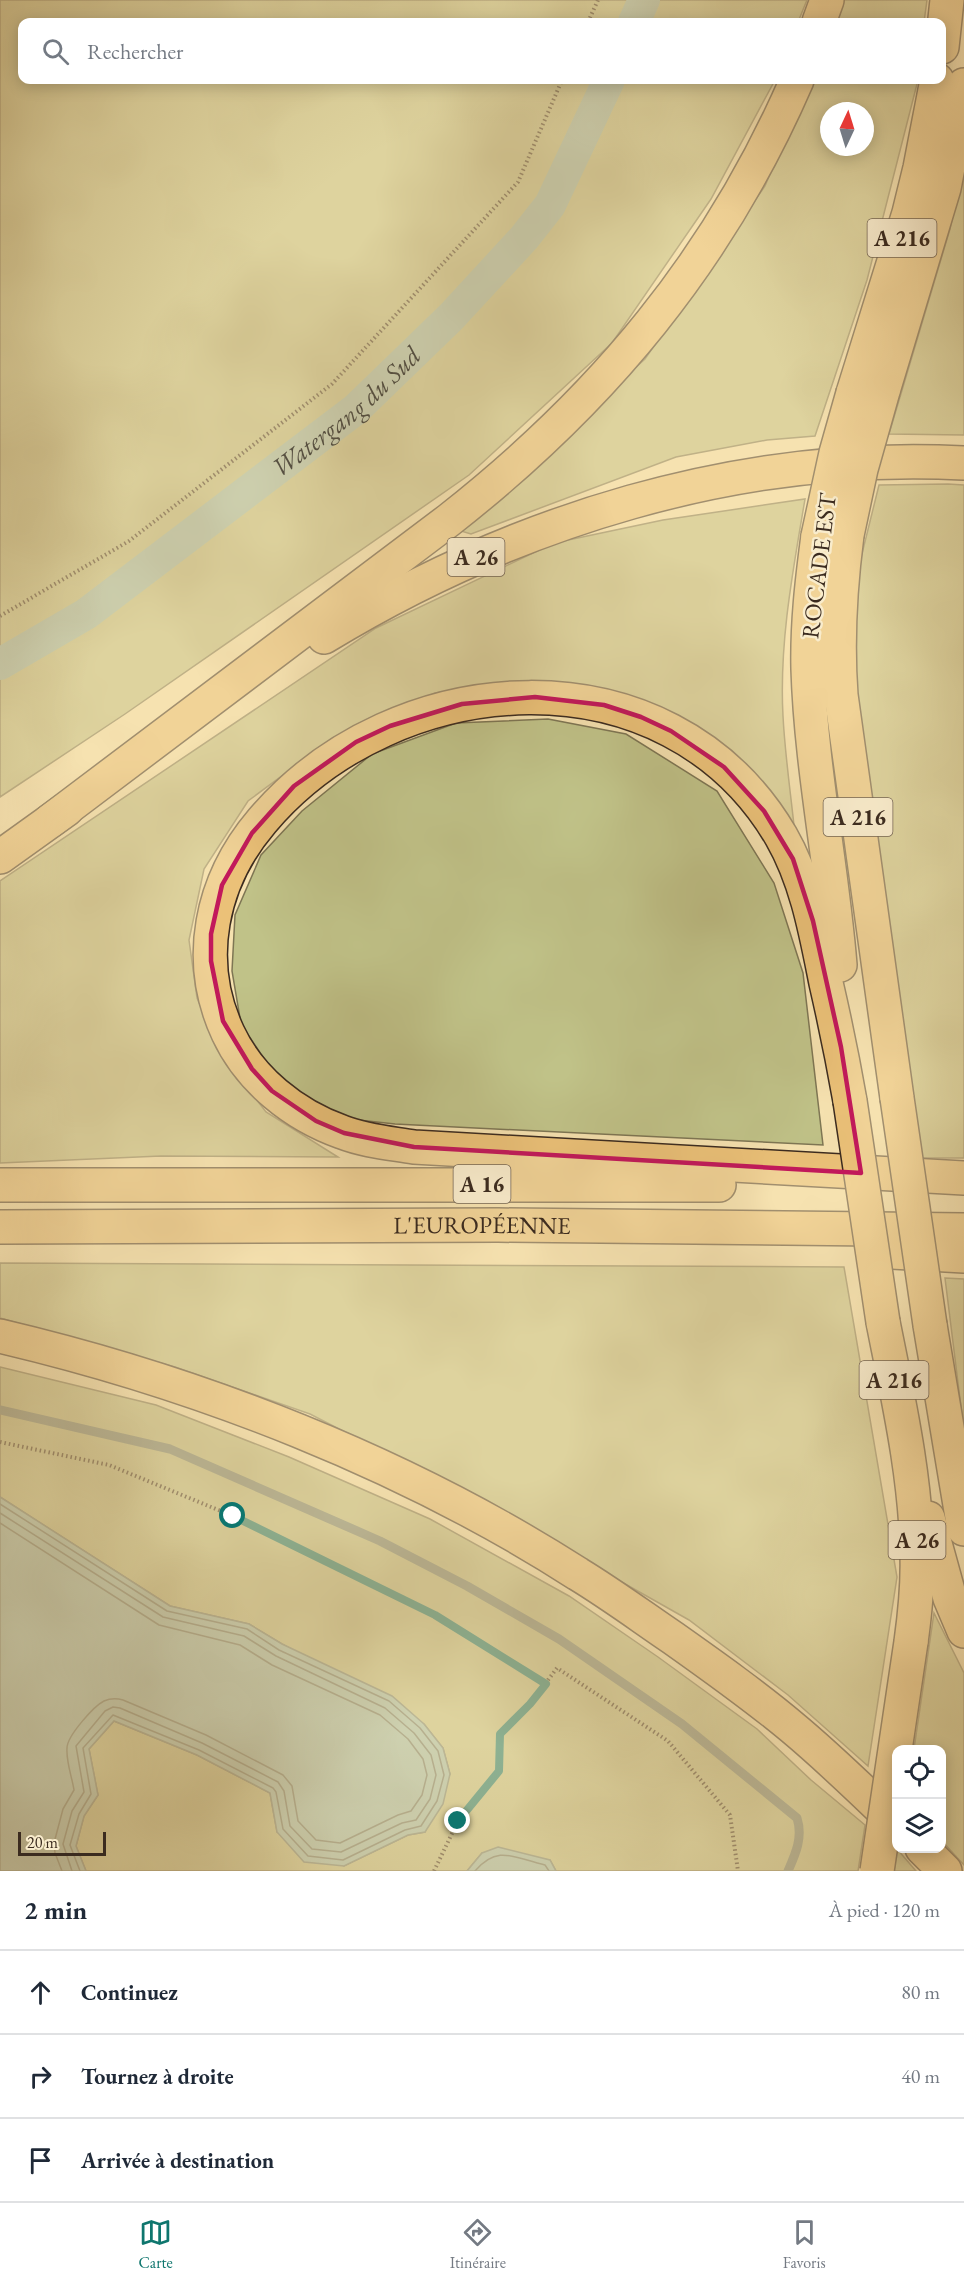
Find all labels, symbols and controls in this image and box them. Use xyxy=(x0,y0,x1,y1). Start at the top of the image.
search box xyxy=(18,18,946,84)
icon: search xyxy=(39,35,72,68)
text: Rechercher xyxy=(87,37,183,66)
north arrow xyxy=(820,102,874,156)
road number: A 216 xyxy=(868,219,936,257)
water label: Watergang du Sud xyxy=(264,338,428,484)
street label: ROCADE EST xyxy=(794,491,843,640)
road number: A 26 xyxy=(448,538,504,576)
road number: A 216 xyxy=(824,798,892,836)
road number: A 16 xyxy=(454,1165,510,1203)
street label: L'EUROPÉENNE xyxy=(393,1209,571,1241)
road number: A 216 xyxy=(860,1361,928,1399)
route start xyxy=(219,1502,245,1528)
road number: A 26 xyxy=(888,1521,946,1559)
map controls xyxy=(892,1745,946,1853)
button: locate xyxy=(892,1745,946,1799)
button: layers xyxy=(892,1799,946,1853)
route end xyxy=(444,1807,470,1833)
scale bar xyxy=(18,1829,106,1856)
text: 20 m xyxy=(27,1832,58,1853)
text: 2 min xyxy=(24,1893,87,1927)
text: À pied · 120 m xyxy=(829,1897,940,1923)
icon: ahead xyxy=(24,1976,57,2009)
text: Continuez xyxy=(81,1978,178,2007)
text: 80 m xyxy=(901,1979,940,2005)
icon: right xyxy=(24,2060,57,2093)
text: Tournez à droite xyxy=(81,2062,234,2091)
text: 40 m xyxy=(901,2063,940,2089)
icon: arrive xyxy=(24,2144,57,2177)
text: Arrivée à destination xyxy=(81,2146,274,2175)
tab: Carte xyxy=(138,2216,173,2273)
tab: Itinéraire xyxy=(450,2216,506,2273)
tab: Favoris xyxy=(783,2216,826,2273)

